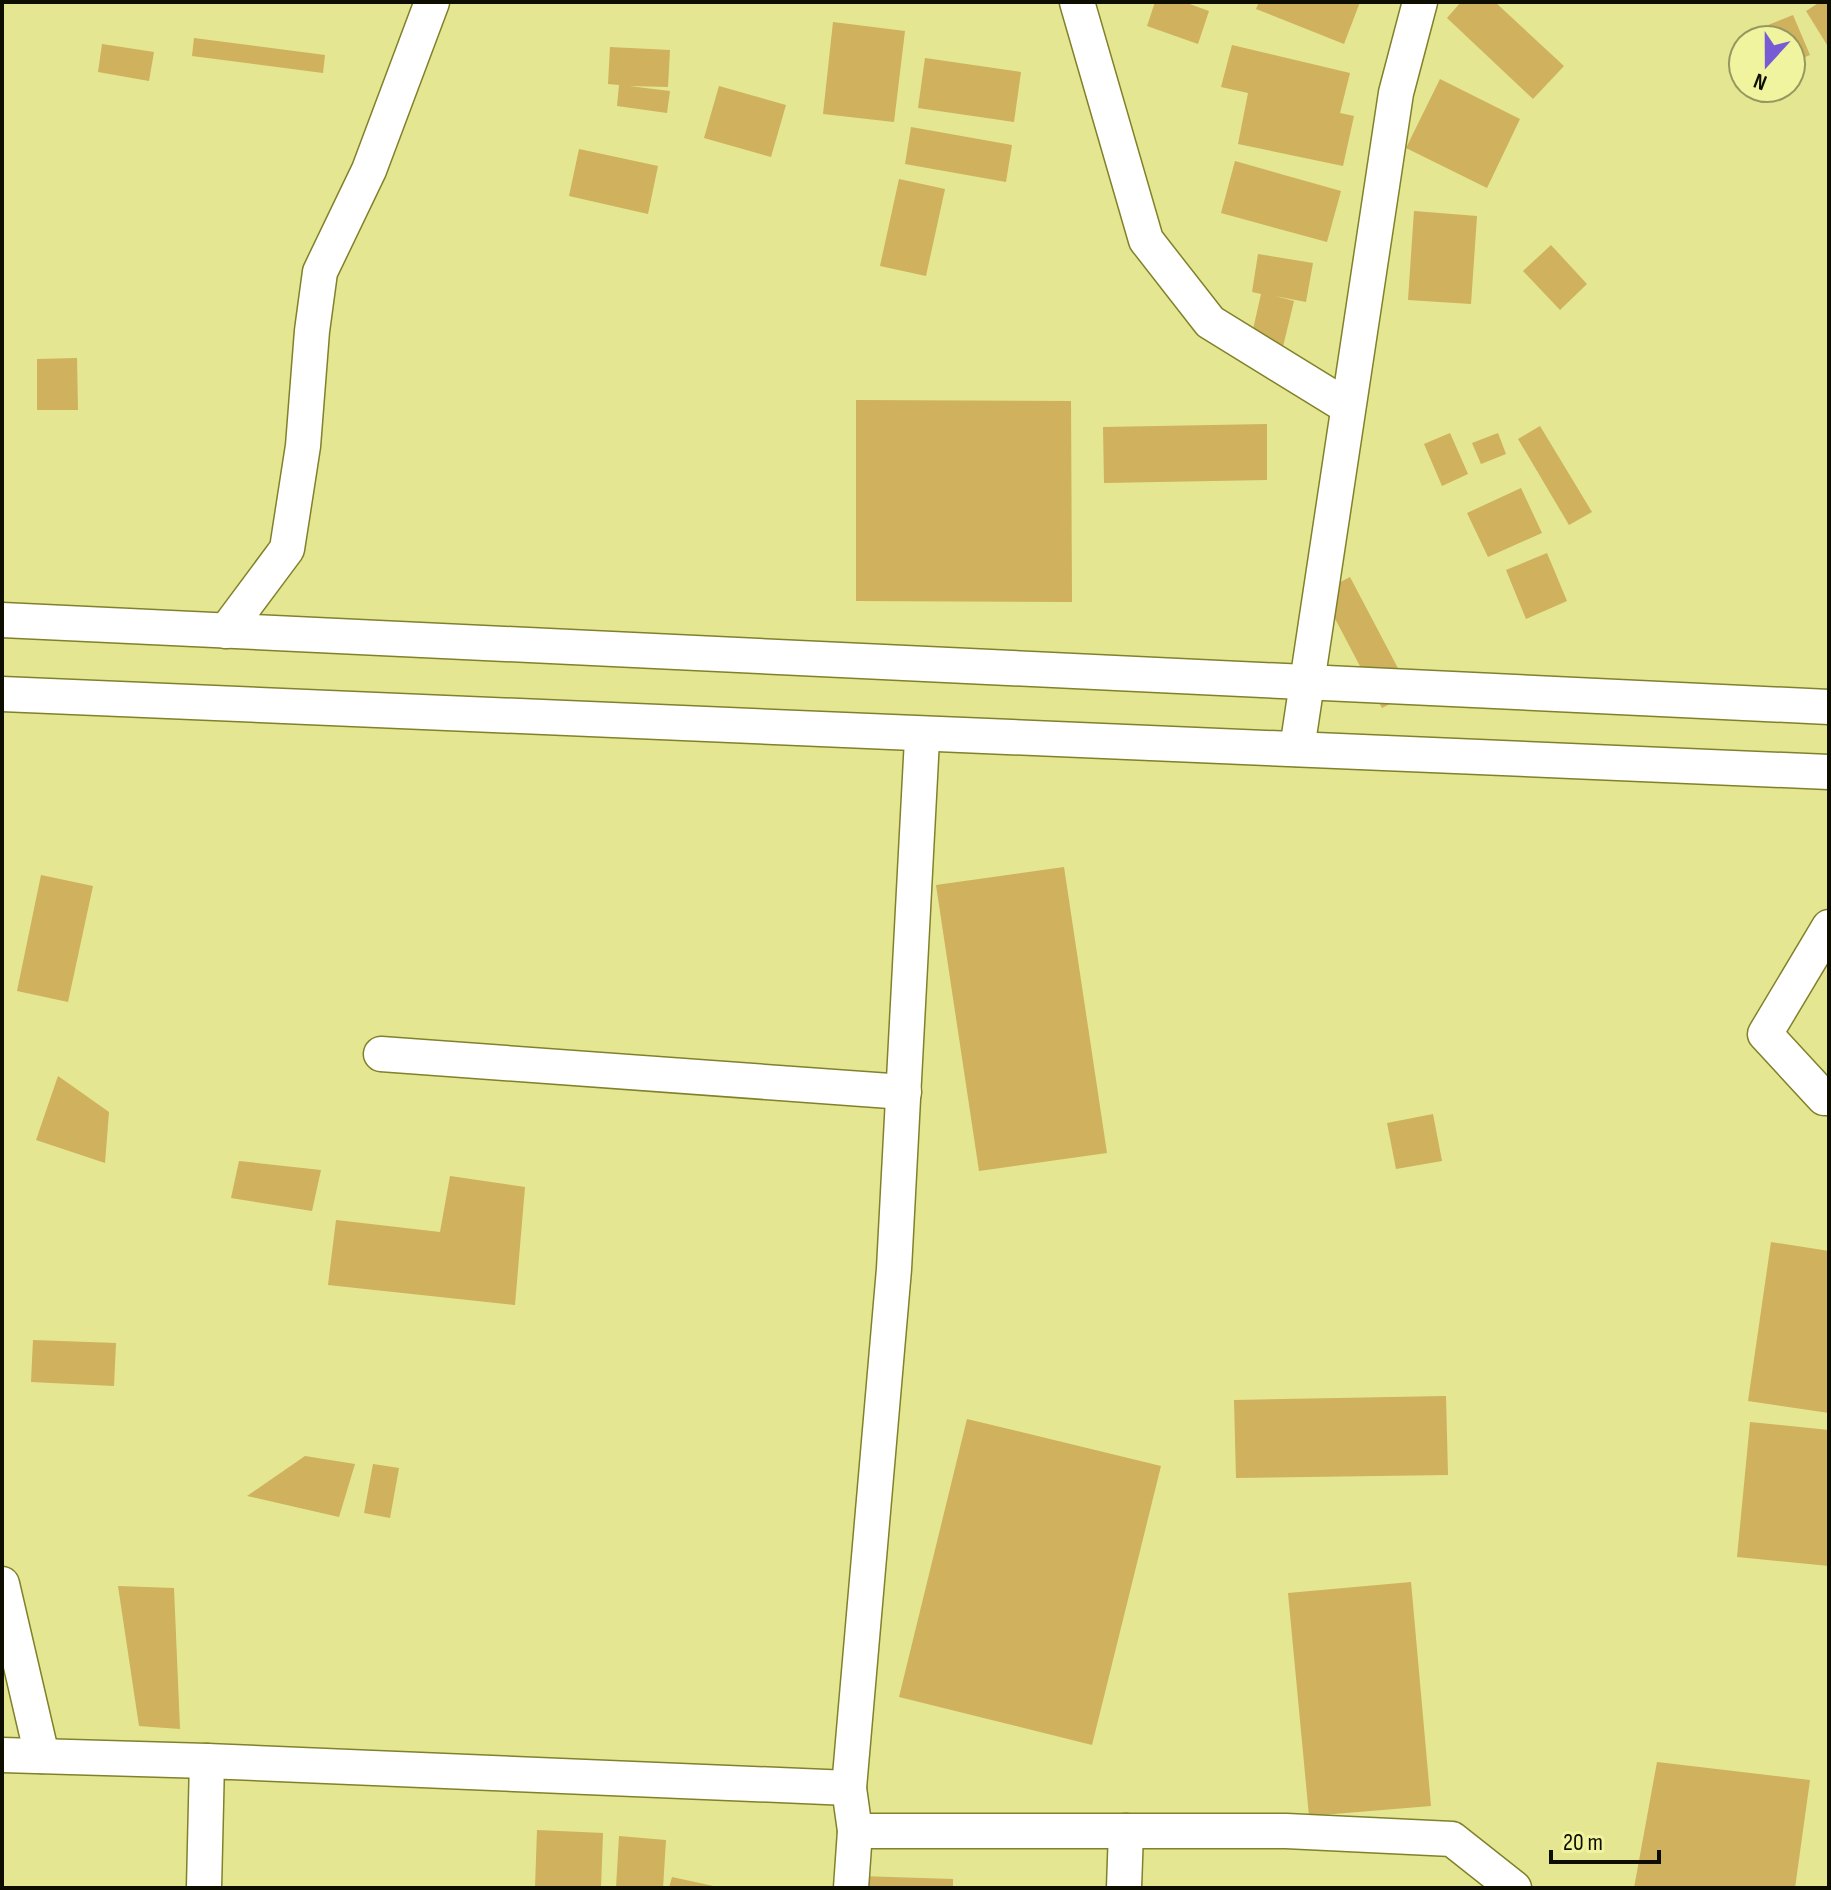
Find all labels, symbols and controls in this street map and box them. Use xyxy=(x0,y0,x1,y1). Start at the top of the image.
north arrow xyxy=(1727,24,1807,104)
text: N xyxy=(1750,67,1771,96)
scale bar xyxy=(1551,1814,1659,1864)
text: 20 m xyxy=(1563,1828,1603,1857)

